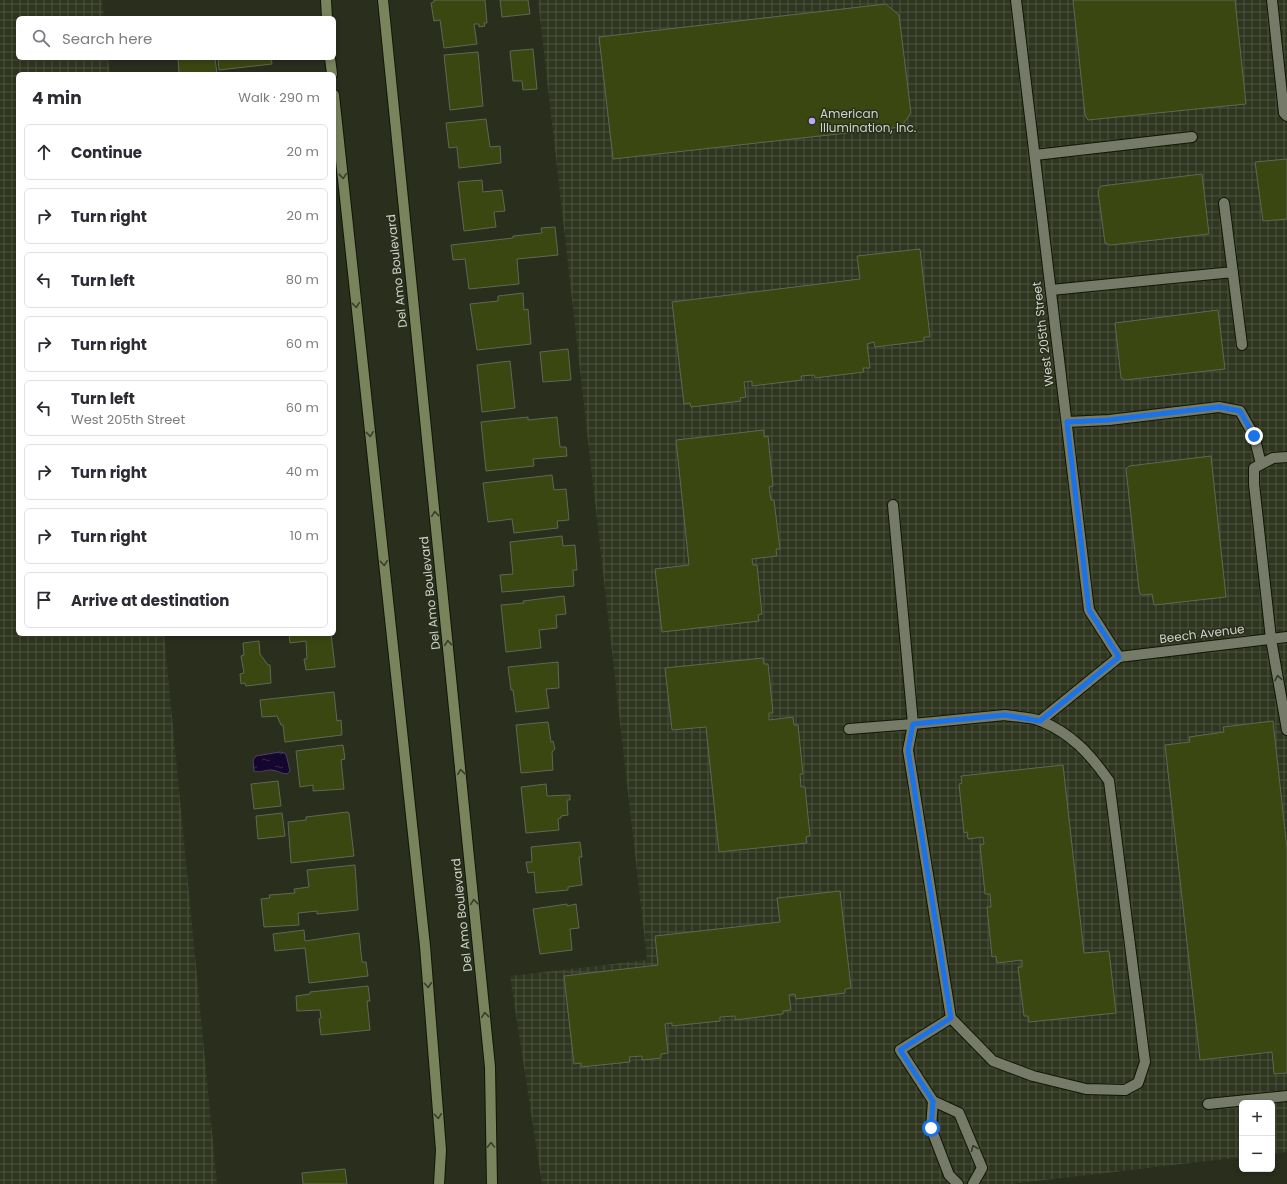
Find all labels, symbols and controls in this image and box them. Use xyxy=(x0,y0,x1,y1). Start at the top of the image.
search box xyxy=(16,16,336,60)
icon: search xyxy=(30,27,52,49)
text: Search here xyxy=(62,28,152,49)
text: 4 min xyxy=(32,86,82,110)
text: Walk · 290 m xyxy=(238,88,320,107)
place label: American Illumination, Inc. xyxy=(820,105,916,136)
marker: American Illumination, Inc. xyxy=(807,116,817,126)
icon: ahead xyxy=(33,141,55,163)
text: Continue xyxy=(71,142,142,163)
text: 20 m xyxy=(286,142,319,161)
one-way arrow xyxy=(338,173,347,179)
icon: right xyxy=(33,205,55,227)
text: Turn right xyxy=(71,206,147,227)
text: 20 m xyxy=(286,206,319,225)
street label: Del Amo Boulevard xyxy=(382,213,411,329)
icon: left xyxy=(33,269,55,291)
text: Turn left xyxy=(71,270,135,291)
text: 80 m xyxy=(286,270,319,289)
street label: West 205th Street xyxy=(1028,281,1057,387)
one-way arrow xyxy=(352,302,361,308)
icon: right xyxy=(33,333,55,355)
text: Turn right xyxy=(71,334,147,355)
text: 60 m xyxy=(286,334,319,353)
text: Turn left xyxy=(71,388,135,409)
icon: left xyxy=(33,397,55,419)
text: 60 m xyxy=(286,398,319,417)
text: West 205th Street xyxy=(71,410,185,429)
route end xyxy=(1245,427,1263,445)
one-way arrow xyxy=(365,431,374,437)
icon: right xyxy=(33,461,55,483)
text: Turn right xyxy=(71,462,147,483)
text: 40 m xyxy=(286,462,319,481)
one-way arrow xyxy=(430,511,439,517)
icon: right xyxy=(33,525,55,547)
text: Turn right xyxy=(71,526,147,547)
text: 10 m xyxy=(290,526,319,545)
street label: Del Amo Boulevard xyxy=(415,535,444,651)
one-way arrow xyxy=(379,560,388,567)
icon: arrive xyxy=(33,589,55,611)
text: Arrive at destination xyxy=(71,590,229,611)
street label: Beech Avenue xyxy=(1158,620,1245,647)
one-way arrow xyxy=(443,640,452,646)
one-way arrow xyxy=(1274,675,1283,681)
one-way arrow xyxy=(456,769,465,775)
street label: Del Amo Boulevard xyxy=(447,857,476,973)
one-way arrow xyxy=(469,899,478,905)
one-way arrow xyxy=(423,982,432,988)
one-way arrow xyxy=(481,1012,490,1018)
map controls xyxy=(1239,1100,1275,1172)
button: + xyxy=(1239,1100,1275,1136)
one-way arrow xyxy=(434,1113,443,1119)
route start xyxy=(922,1119,940,1137)
button: − xyxy=(1239,1136,1275,1172)
one-way arrow xyxy=(487,1142,495,1148)
one-way arrow xyxy=(970,1145,978,1152)

